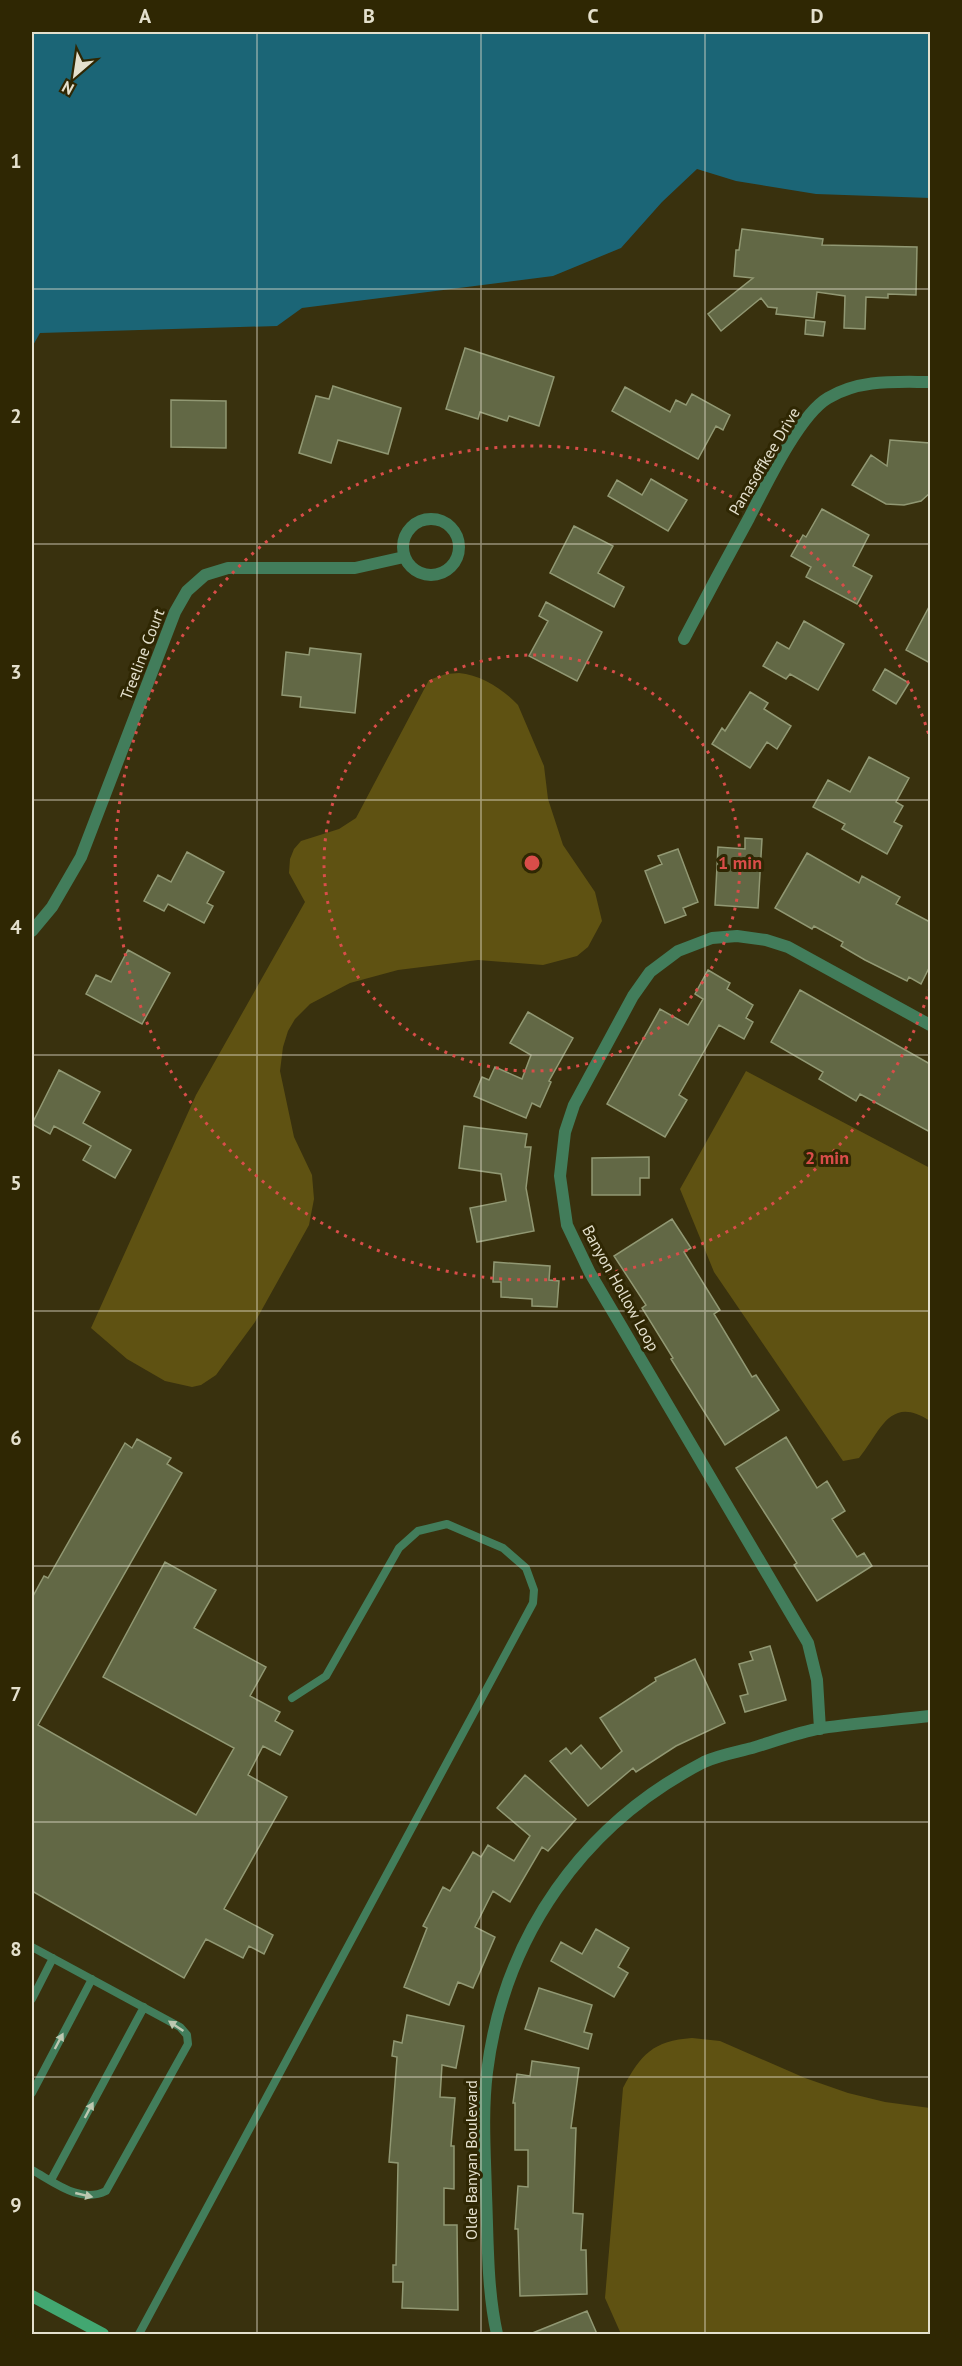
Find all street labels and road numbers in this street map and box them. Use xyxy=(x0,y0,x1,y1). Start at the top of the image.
street label: Panasoffkee Drive xyxy=(724,404,804,518)
street label: Treeline Court xyxy=(115,605,169,702)
street label: Banyon Hollow Loop xyxy=(578,1222,664,1354)
street label: Olde Banyan Boulevard xyxy=(461,2080,481,2240)

